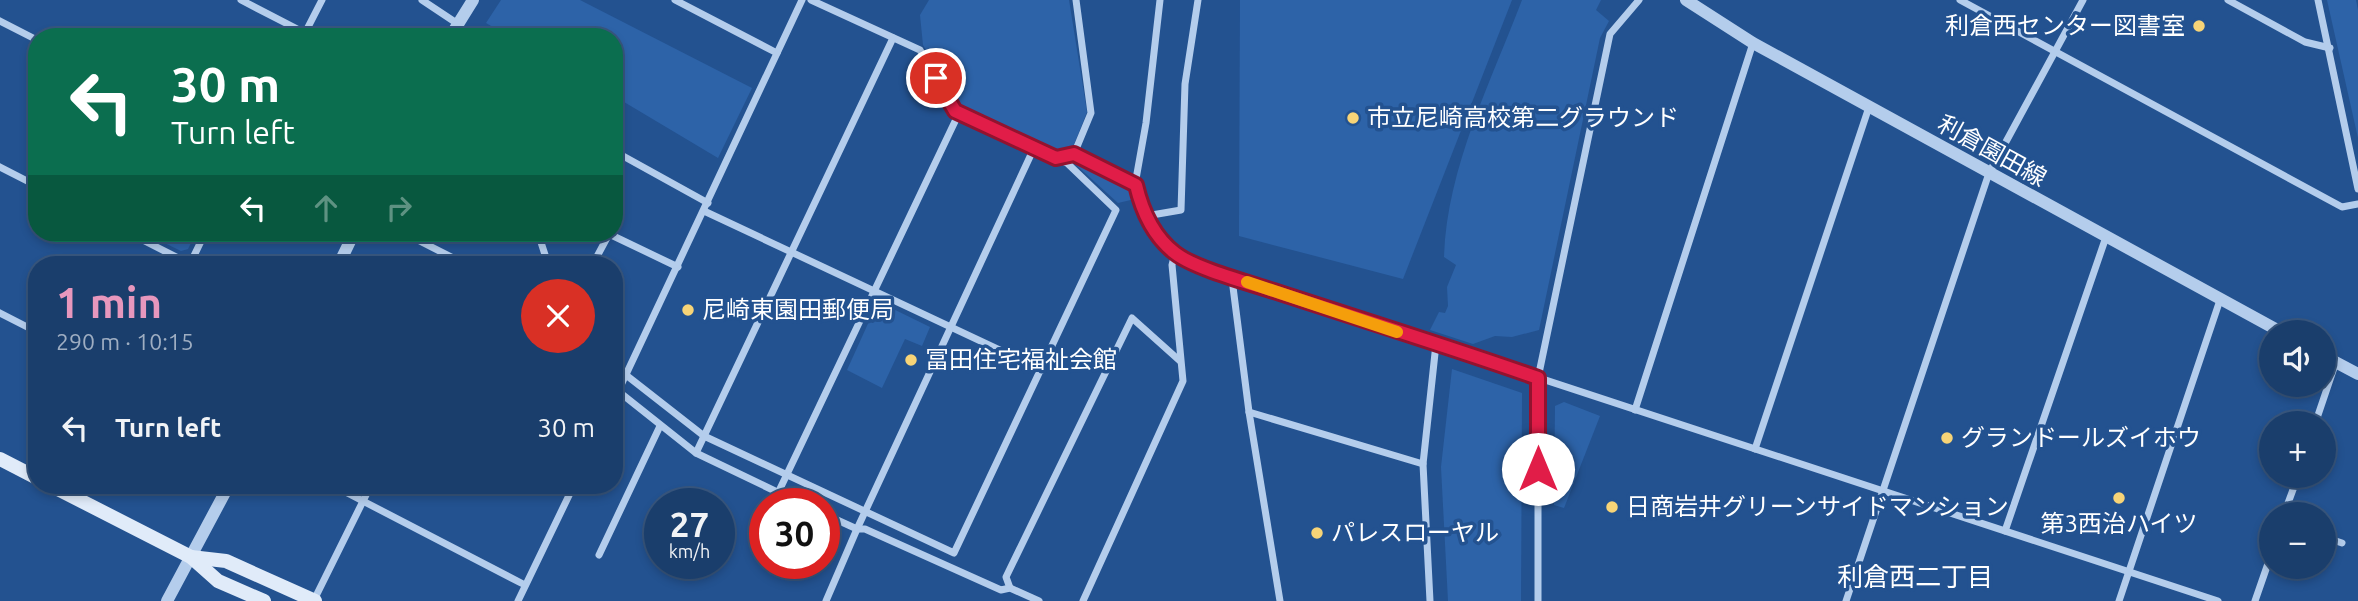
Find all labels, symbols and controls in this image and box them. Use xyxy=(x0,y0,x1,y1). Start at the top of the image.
place label: 利倉西センター図書室 xyxy=(1945,12,2185,39)
marker: 利倉西センター図書室 xyxy=(2191,18,2207,34)
pin xyxy=(906,48,966,108)
icon: left xyxy=(56,56,147,147)
text: 30 m xyxy=(171,56,280,111)
icon: arrive xyxy=(917,59,955,97)
place label: 市立尼崎高校第二グラウンド xyxy=(1367,104,1679,131)
marker: 市立尼崎高校第二グラウンド xyxy=(1345,110,1361,126)
street label: 利倉園田線 xyxy=(1933,110,2051,191)
text: Turn left xyxy=(171,114,295,150)
icon: left xyxy=(234,189,272,227)
icon: ahead xyxy=(307,189,345,227)
icon: right xyxy=(380,189,418,227)
text: 1 min xyxy=(56,279,162,326)
button: close xyxy=(521,279,595,353)
place label: 尼崎東園田郵便局 xyxy=(702,296,894,323)
marker: 尼崎東園田郵便局 xyxy=(680,302,696,318)
map controls xyxy=(2259,320,2336,579)
button: sound xyxy=(2259,320,2336,397)
text: 290 m · 10:15 xyxy=(56,329,194,354)
place label: 冨田住宅福祉会館 xyxy=(925,346,1117,373)
marker: 冨田住宅福祉会館 xyxy=(903,352,919,368)
icon: left xyxy=(56,409,94,447)
button: + xyxy=(2259,411,2336,488)
text: Turn left xyxy=(115,413,221,442)
text: 30 m xyxy=(537,413,595,442)
place label: グランドールズイホウ xyxy=(1961,424,2201,451)
marker: グランドールズイホウ xyxy=(1939,430,1955,446)
position arrow xyxy=(1501,432,1575,506)
speed limit sign: 30 xyxy=(749,488,840,579)
marker: 第3西治ハイツ xyxy=(2111,490,2127,506)
place label: 日商岩井グリーンサイドマンション xyxy=(1626,493,2009,520)
marker: 日商岩井グリーンサイドマンション xyxy=(1604,499,1620,515)
button: − xyxy=(2259,502,2336,579)
text: 27 xyxy=(670,504,709,544)
place label: 第3西治ハイツ xyxy=(2040,510,2198,537)
place label: パレスローヤル xyxy=(1331,519,1499,546)
marker: パレスローヤル xyxy=(1309,525,1325,541)
text: km/h xyxy=(669,541,710,561)
district label: 利倉西二丁目 xyxy=(1837,562,1993,591)

